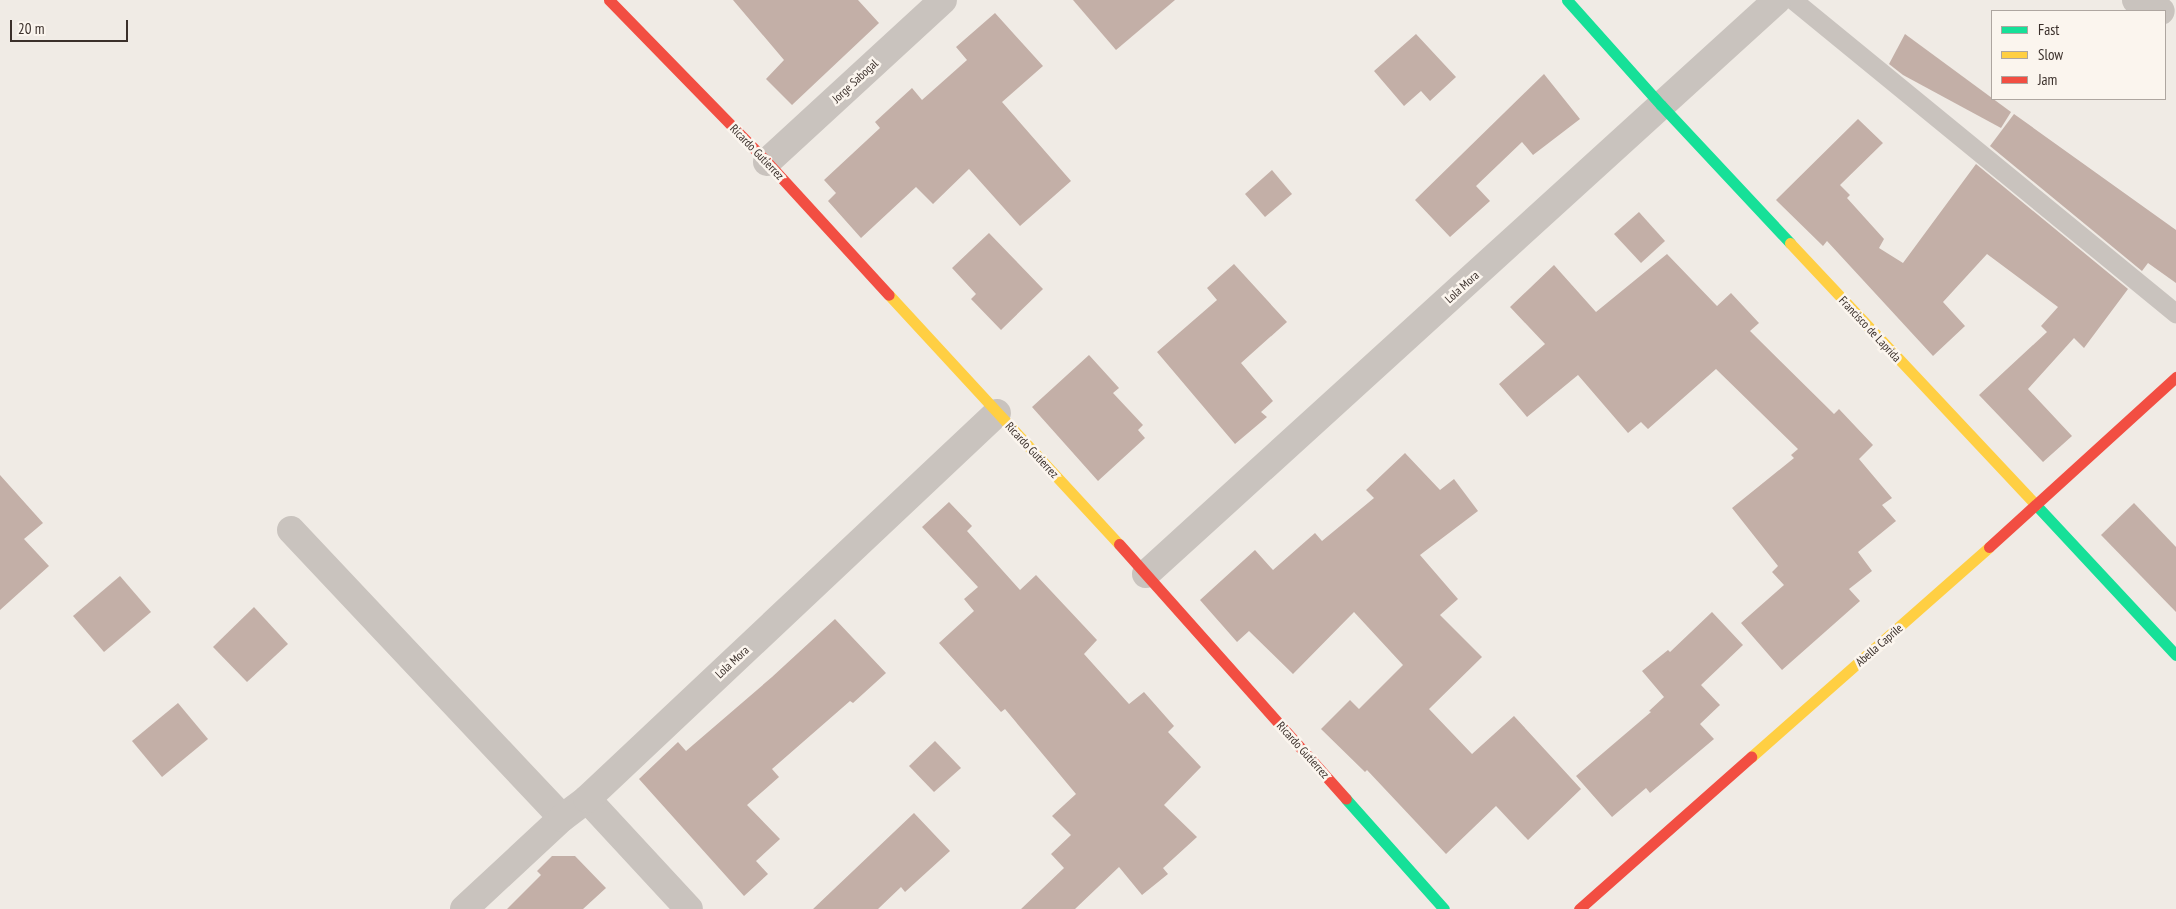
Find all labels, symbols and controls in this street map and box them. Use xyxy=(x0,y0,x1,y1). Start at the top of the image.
scale bar xyxy=(12,10,130,42)
legend xyxy=(1991,10,2166,100)
text: 20 m xyxy=(18,19,44,38)
text: Fast xyxy=(2038,20,2059,39)
text: Slow xyxy=(2038,45,2063,64)
street label: Jorge Sabogal xyxy=(829,56,881,106)
text: Jam xyxy=(2038,70,2057,89)
street label: Ricardo Gutierrez xyxy=(727,121,787,183)
street label: Lola Mora xyxy=(1442,268,1482,306)
street label: Francisco de Laprida xyxy=(1836,293,1904,365)
street label: Ricardo Gutierrez xyxy=(1002,419,1062,481)
street label: Abella Caprile xyxy=(1852,621,1906,669)
street label: Lola Mora xyxy=(712,643,752,681)
street label: Ricardo Gutierrez xyxy=(1274,719,1332,781)

